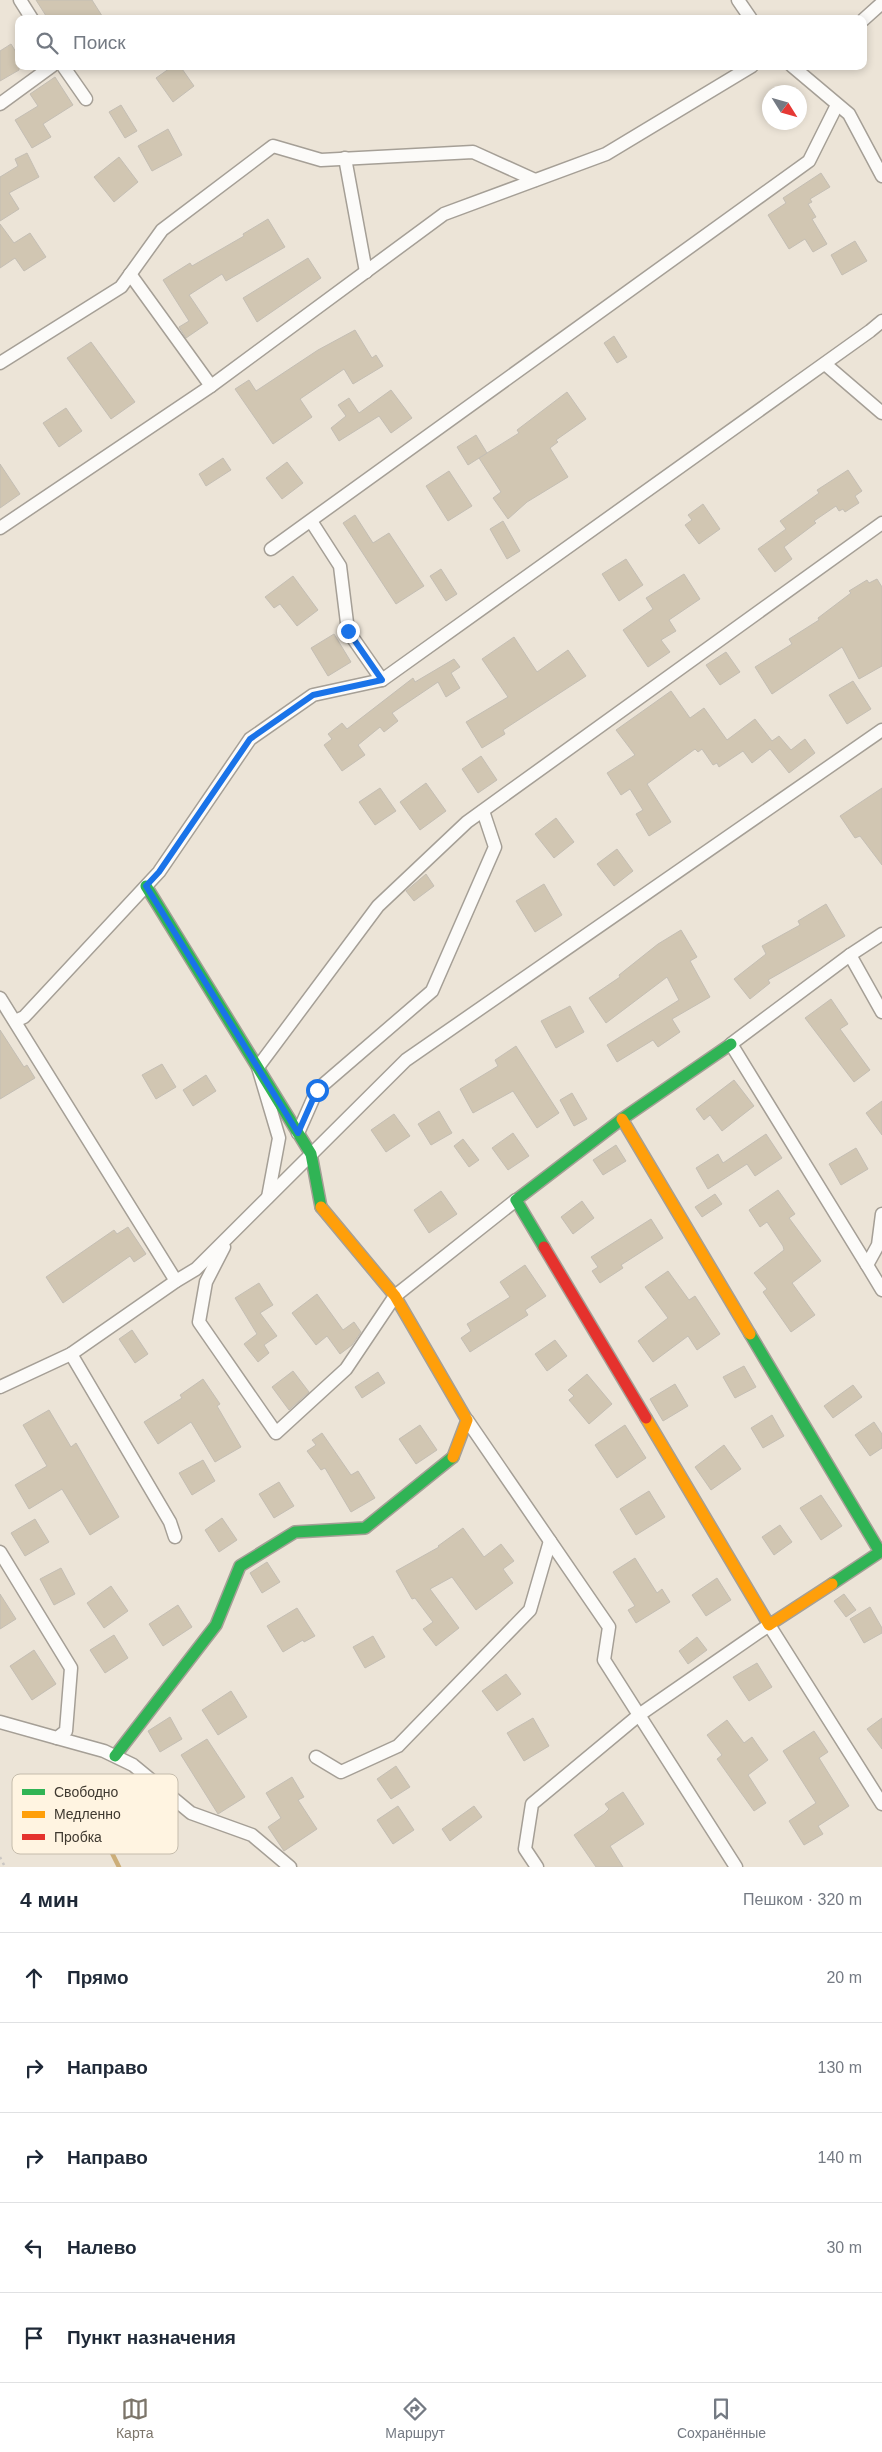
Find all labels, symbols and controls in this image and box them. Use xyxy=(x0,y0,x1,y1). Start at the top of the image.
search box xyxy=(15,15,867,70)
icon: search xyxy=(33,29,61,57)
text: Поиск xyxy=(73,32,126,53)
north arrow xyxy=(762,85,807,130)
route end xyxy=(337,620,360,643)
route start xyxy=(306,1079,329,1102)
legend xyxy=(12,1774,178,1854)
text: Свободно xyxy=(54,1784,119,1800)
text: Медленно xyxy=(54,1806,121,1822)
text: Пробка xyxy=(54,1829,102,1845)
text: 4 мин xyxy=(20,1888,79,1911)
text: Пешком · 320 m xyxy=(743,1891,862,1908)
icon: ahead xyxy=(20,1964,48,1992)
text: Прямо xyxy=(67,1967,129,1988)
text: 20 m xyxy=(826,1969,862,1986)
icon: right xyxy=(20,2054,48,2082)
text: Направо xyxy=(67,2057,148,2078)
text: 130 m xyxy=(818,2059,862,2076)
icon: right xyxy=(20,2144,48,2172)
text: Направо xyxy=(67,2147,148,2168)
text: 140 m xyxy=(818,2149,862,2166)
icon: left xyxy=(20,2234,48,2262)
text: Налево xyxy=(67,2237,137,2258)
text: 30 m xyxy=(826,2239,862,2256)
icon: arrive xyxy=(20,2324,48,2352)
text: Пункт назначения xyxy=(67,2327,236,2348)
tab: Карта xyxy=(116,2395,153,2441)
tab: Маршрут xyxy=(385,2395,445,2441)
tab: Сохранённые xyxy=(677,2395,766,2441)

